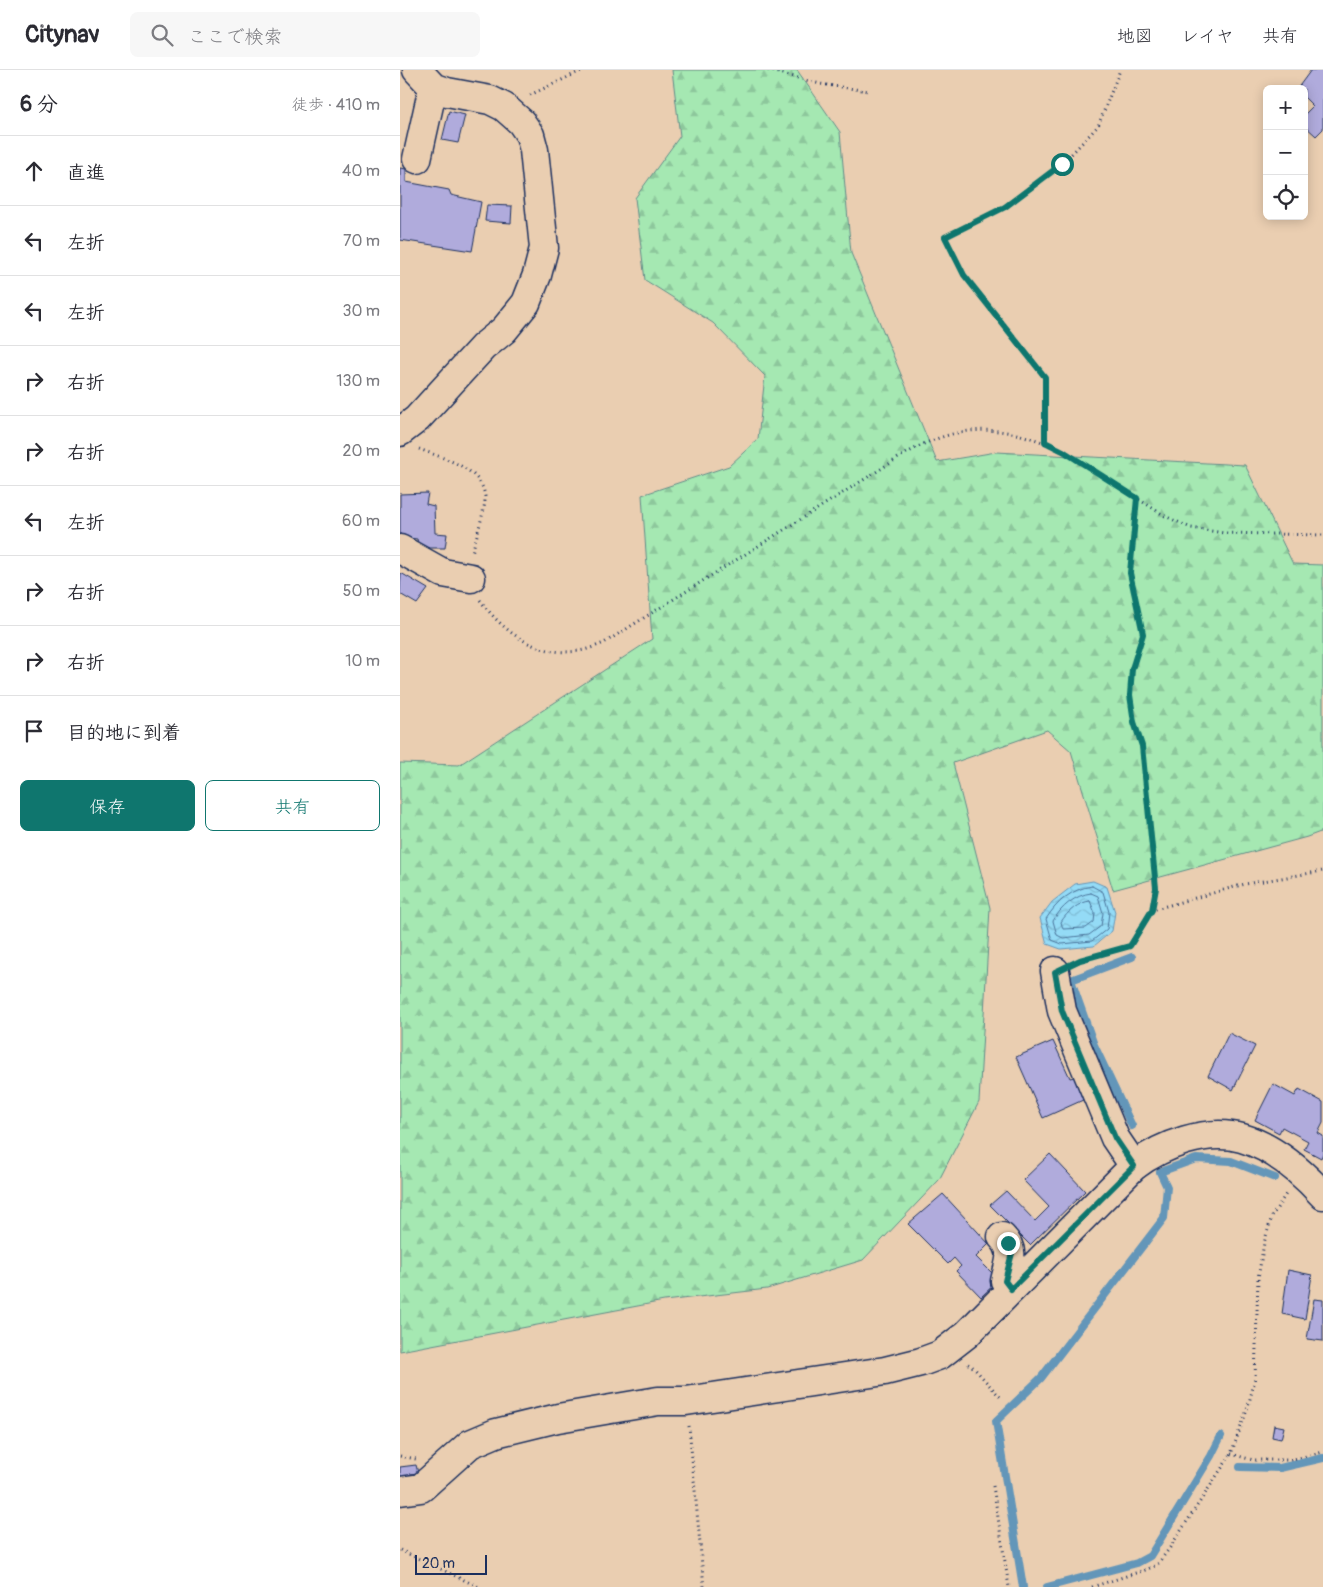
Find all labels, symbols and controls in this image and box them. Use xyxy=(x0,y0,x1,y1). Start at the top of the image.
search box xyxy=(130,12,480,57)
text: Citynav xyxy=(25,20,100,49)
icon: search xyxy=(148,21,176,49)
text: ここで検索 xyxy=(188,25,283,49)
text: 地図 xyxy=(1117,25,1153,48)
text: レイヤ xyxy=(1181,25,1234,48)
text: 共有 xyxy=(1262,25,1298,48)
map controls xyxy=(1263,85,1308,220)
button: + xyxy=(1263,85,1308,130)
text: 6 分 xyxy=(20,91,58,118)
text: 徒歩 · 410 m xyxy=(292,95,380,115)
button: − xyxy=(1263,130,1308,175)
route start xyxy=(1051,153,1074,176)
icon: ahead xyxy=(20,157,48,185)
text: 直進 xyxy=(67,161,105,185)
text: 40 m xyxy=(342,161,380,181)
button: locate xyxy=(1263,175,1308,220)
icon: left xyxy=(20,227,48,255)
text: 左折 xyxy=(67,231,105,255)
text: 70 m xyxy=(343,231,380,251)
icon: left xyxy=(20,297,48,325)
text: 左折 xyxy=(67,301,105,325)
text: 30 m xyxy=(342,301,380,321)
icon: right xyxy=(20,367,48,395)
text: 右折 xyxy=(67,371,105,395)
text: 130 m xyxy=(336,371,380,391)
icon: right xyxy=(20,437,48,465)
text: 右折 xyxy=(67,441,105,465)
text: 20 m xyxy=(342,441,380,461)
icon: left xyxy=(20,507,48,535)
text: 左折 xyxy=(67,511,105,535)
text: 60 m xyxy=(342,511,380,531)
icon: right xyxy=(20,577,48,605)
text: 右折 xyxy=(67,581,105,605)
text: 50 m xyxy=(343,581,380,601)
icon: right xyxy=(20,647,48,675)
text: 右折 xyxy=(67,651,105,675)
text: 10 m xyxy=(345,651,380,671)
icon: arrive xyxy=(20,717,48,745)
text: 目的地に到着 xyxy=(67,721,181,745)
button: 保存 xyxy=(20,780,195,831)
button: 共有 xyxy=(205,780,380,831)
route end xyxy=(997,1232,1020,1255)
scale bar xyxy=(415,1552,488,1575)
text: 20 m xyxy=(422,1555,455,1572)

